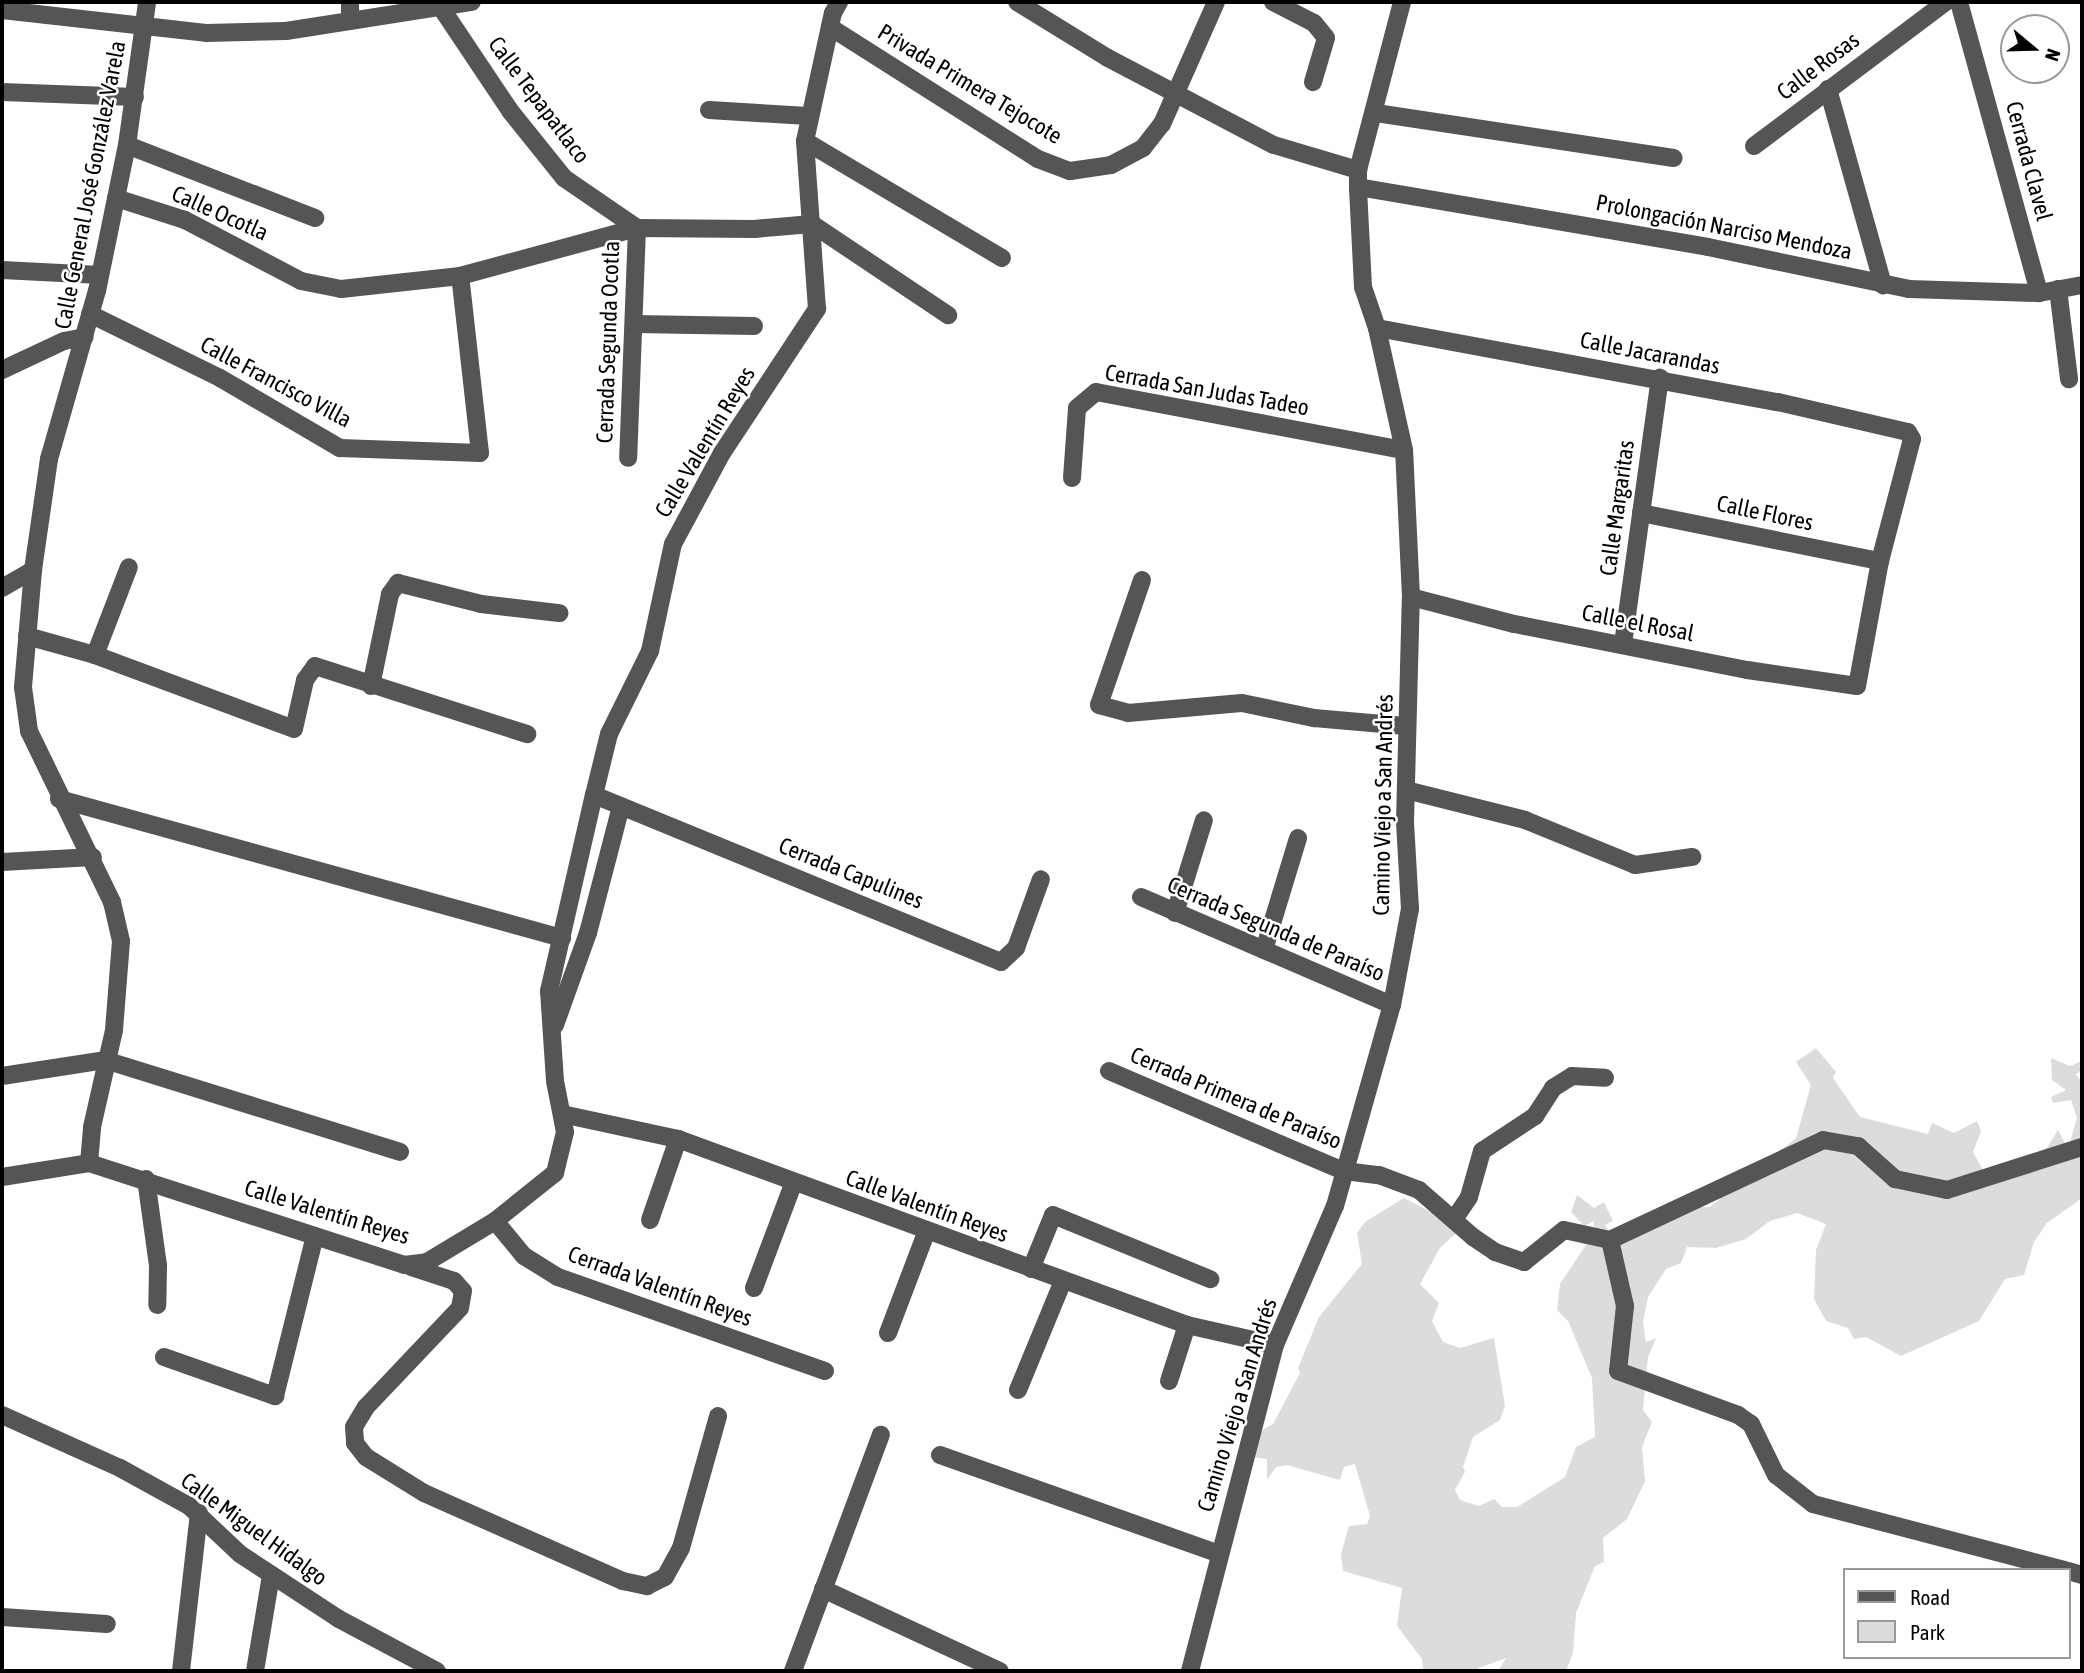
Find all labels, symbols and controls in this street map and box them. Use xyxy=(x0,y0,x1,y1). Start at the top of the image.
north arrow xyxy=(2000,14,2070,84)
street label: Privada Primera Tejocote xyxy=(873,18,1067,150)
street label: Calle Rosas xyxy=(1771,26,1865,106)
street label: Calle Tepapatlaco xyxy=(482,31,596,169)
street label: Calle General José González Varela xyxy=(48,38,132,332)
text: N xyxy=(2041,46,2065,64)
street label: Cerrada Clavel xyxy=(2000,98,2058,224)
street label: Calle Ocotla xyxy=(167,179,273,247)
street label: Prolongación Narciso Mendoza xyxy=(1594,189,1854,265)
street label: Cerrada Segunda Ocotla xyxy=(591,240,625,444)
street label: Calle Jacarandas xyxy=(1578,326,1722,380)
street label: Calle Francisco Villa xyxy=(196,331,356,433)
street label: Cerrada San Judas Tadeo xyxy=(1103,358,1311,422)
street label: Calle Valentín Reyes xyxy=(649,362,761,522)
street label: Calle Margaritas xyxy=(1594,439,1640,577)
street label: Calle Flores xyxy=(1714,489,1816,537)
street label: Calle el Rosal xyxy=(1580,599,1696,647)
street label: Camino Viejo a San Andrés xyxy=(1367,694,1399,916)
street label: Cerrada Capulines xyxy=(775,831,927,915)
street label: Cerrada Segunda de Paraíso xyxy=(1163,871,1389,987)
street label: Cerrada Primera de Paraíso xyxy=(1126,1041,1346,1155)
street label: Calle Valentín Reyes xyxy=(842,1164,1012,1248)
street label: Calle Valentín Reyes xyxy=(241,1174,413,1250)
street label: Cerrada Valentín Reyes xyxy=(564,1240,756,1332)
street label: Camino Viejo a San Andrés xyxy=(1191,1295,1283,1515)
street label: Calle Miguel Hidalgo xyxy=(175,1467,333,1591)
legend xyxy=(1842,1568,2070,1659)
text: Road xyxy=(1910,1585,1950,1609)
text: Park xyxy=(1910,1620,1945,1644)

